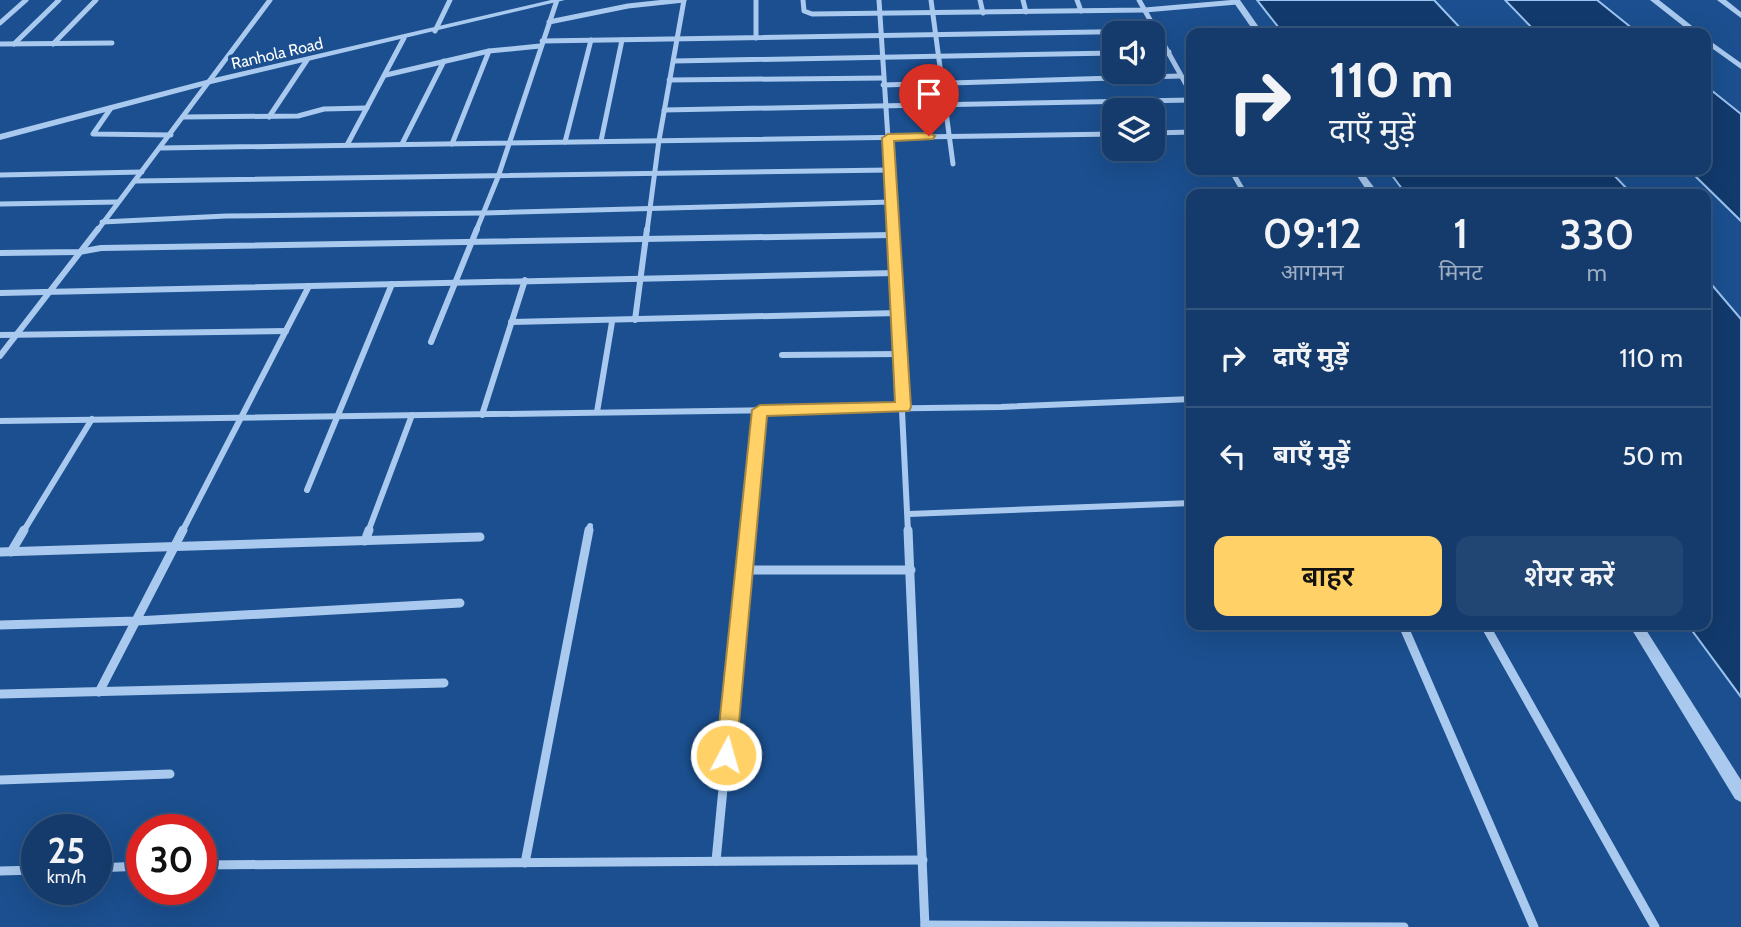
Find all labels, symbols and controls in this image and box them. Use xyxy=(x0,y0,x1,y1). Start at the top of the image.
map controls xyxy=(1102,21,1165,161)
button: sound xyxy=(1102,21,1165,84)
street label: Ranhola Road xyxy=(229,34,325,73)
text: 110 m xyxy=(1329,50,1453,109)
icon: right xyxy=(1214,56,1305,147)
pin xyxy=(899,64,959,136)
icon: arrive xyxy=(910,75,948,113)
button: layers xyxy=(1102,98,1165,161)
text: दाएँ मुड़ें xyxy=(1329,110,1415,149)
text: 09:12 xyxy=(1263,207,1362,259)
text: 1 xyxy=(1453,207,1468,259)
text: 330 xyxy=(1559,208,1634,260)
text: आगमन xyxy=(1281,258,1344,286)
text: मिनट xyxy=(1439,258,1483,286)
text: m xyxy=(1587,259,1607,287)
icon: right xyxy=(1214,339,1252,377)
text: दाएँ मुड़ें xyxy=(1273,340,1349,372)
text: 110 m xyxy=(1619,342,1683,374)
icon: left xyxy=(1214,437,1252,475)
text: बाएँ मुड़ें xyxy=(1273,438,1350,470)
text: 50 m xyxy=(1622,440,1683,472)
button: बाहर xyxy=(1214,536,1442,616)
button: शेयर करें xyxy=(1456,536,1683,616)
position arrow xyxy=(689,718,763,792)
speed limit sign: 30 xyxy=(126,814,217,905)
text: 25 xyxy=(48,829,85,872)
text: km/h xyxy=(47,866,86,888)

